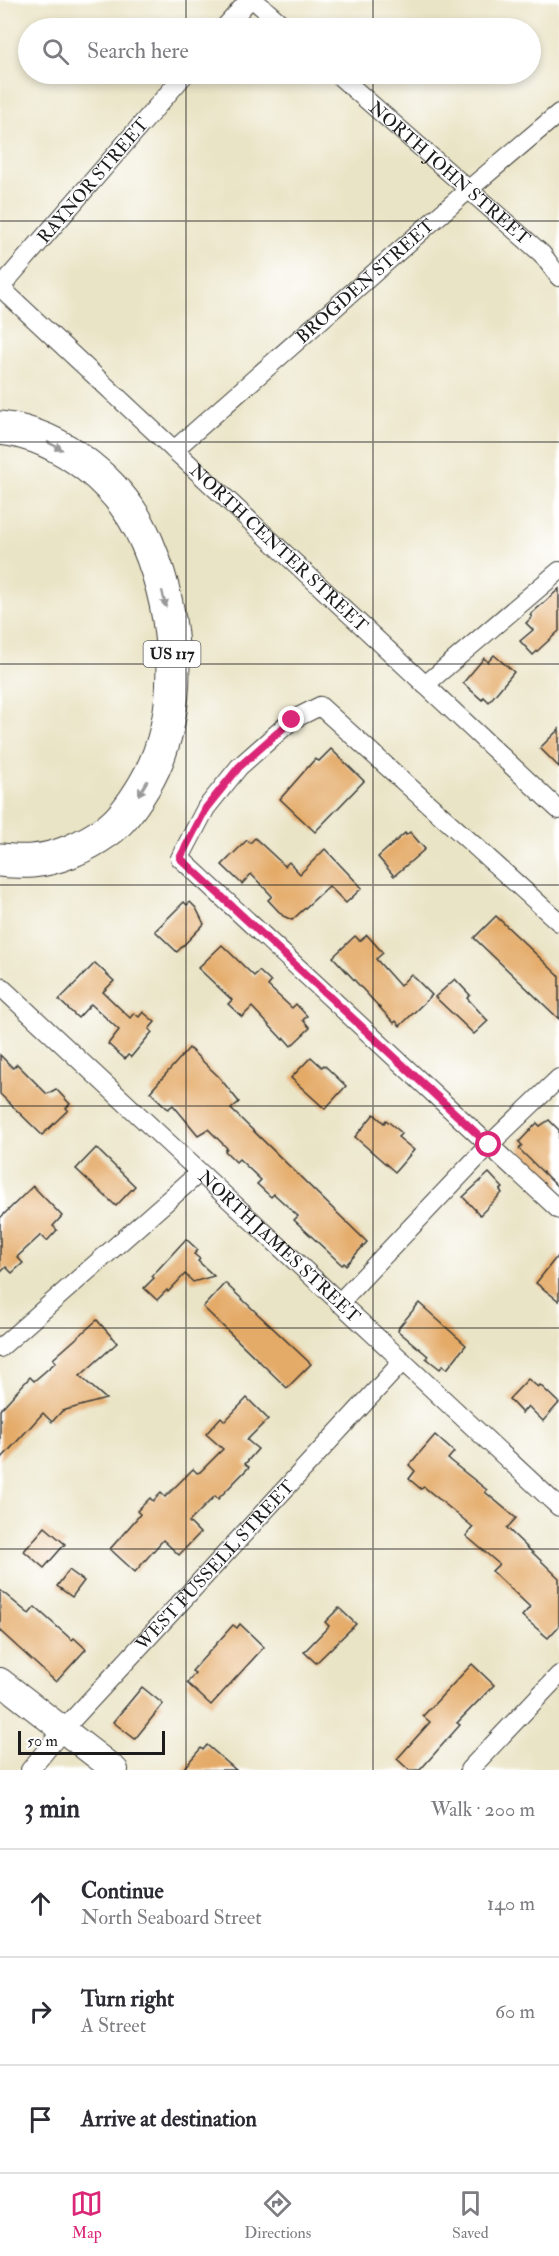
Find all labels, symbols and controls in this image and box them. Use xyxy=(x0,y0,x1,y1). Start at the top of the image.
search box xyxy=(18,18,541,84)
icon: search xyxy=(39,35,72,68)
text: Search here xyxy=(87,37,189,65)
street label: NORTH JOHN STREET xyxy=(364,96,535,250)
street label: RAYNOR STREET xyxy=(32,112,154,248)
street label: BROGDEN STREET xyxy=(291,213,439,348)
one-way arrow xyxy=(47,441,64,451)
street label: NORTH CENTER STREET xyxy=(185,459,373,637)
one-way arrow xyxy=(159,590,169,608)
road number: US 117 xyxy=(144,641,201,667)
route end xyxy=(278,706,304,732)
one-way arrow xyxy=(137,780,148,796)
route start xyxy=(475,1131,501,1157)
street label: NORTH JAMES STREET xyxy=(194,1165,366,1328)
street label: WEST FUSSELL STREET xyxy=(130,1475,299,1656)
scale bar xyxy=(18,1728,165,1756)
text: 50 m xyxy=(27,1731,58,1751)
text: 3 min xyxy=(24,1793,80,1825)
text: Walk · 200 m xyxy=(431,1797,535,1822)
text: Continue xyxy=(81,1877,164,1905)
icon: ahead xyxy=(24,1887,57,1920)
text: 140 m xyxy=(487,1891,535,1916)
text: North Seaboard Street xyxy=(81,1905,262,1930)
text: Turn right xyxy=(81,1985,174,2013)
icon: right xyxy=(24,1995,57,2028)
text: 60 m xyxy=(495,1999,535,2024)
text: A Street xyxy=(81,2013,146,2038)
icon: arrive xyxy=(24,2103,57,2136)
text: Arrive at destination xyxy=(81,2105,257,2133)
tab: Map xyxy=(70,2187,103,2243)
tab: Directions xyxy=(244,2187,311,2243)
tab: Saved xyxy=(452,2187,489,2243)

